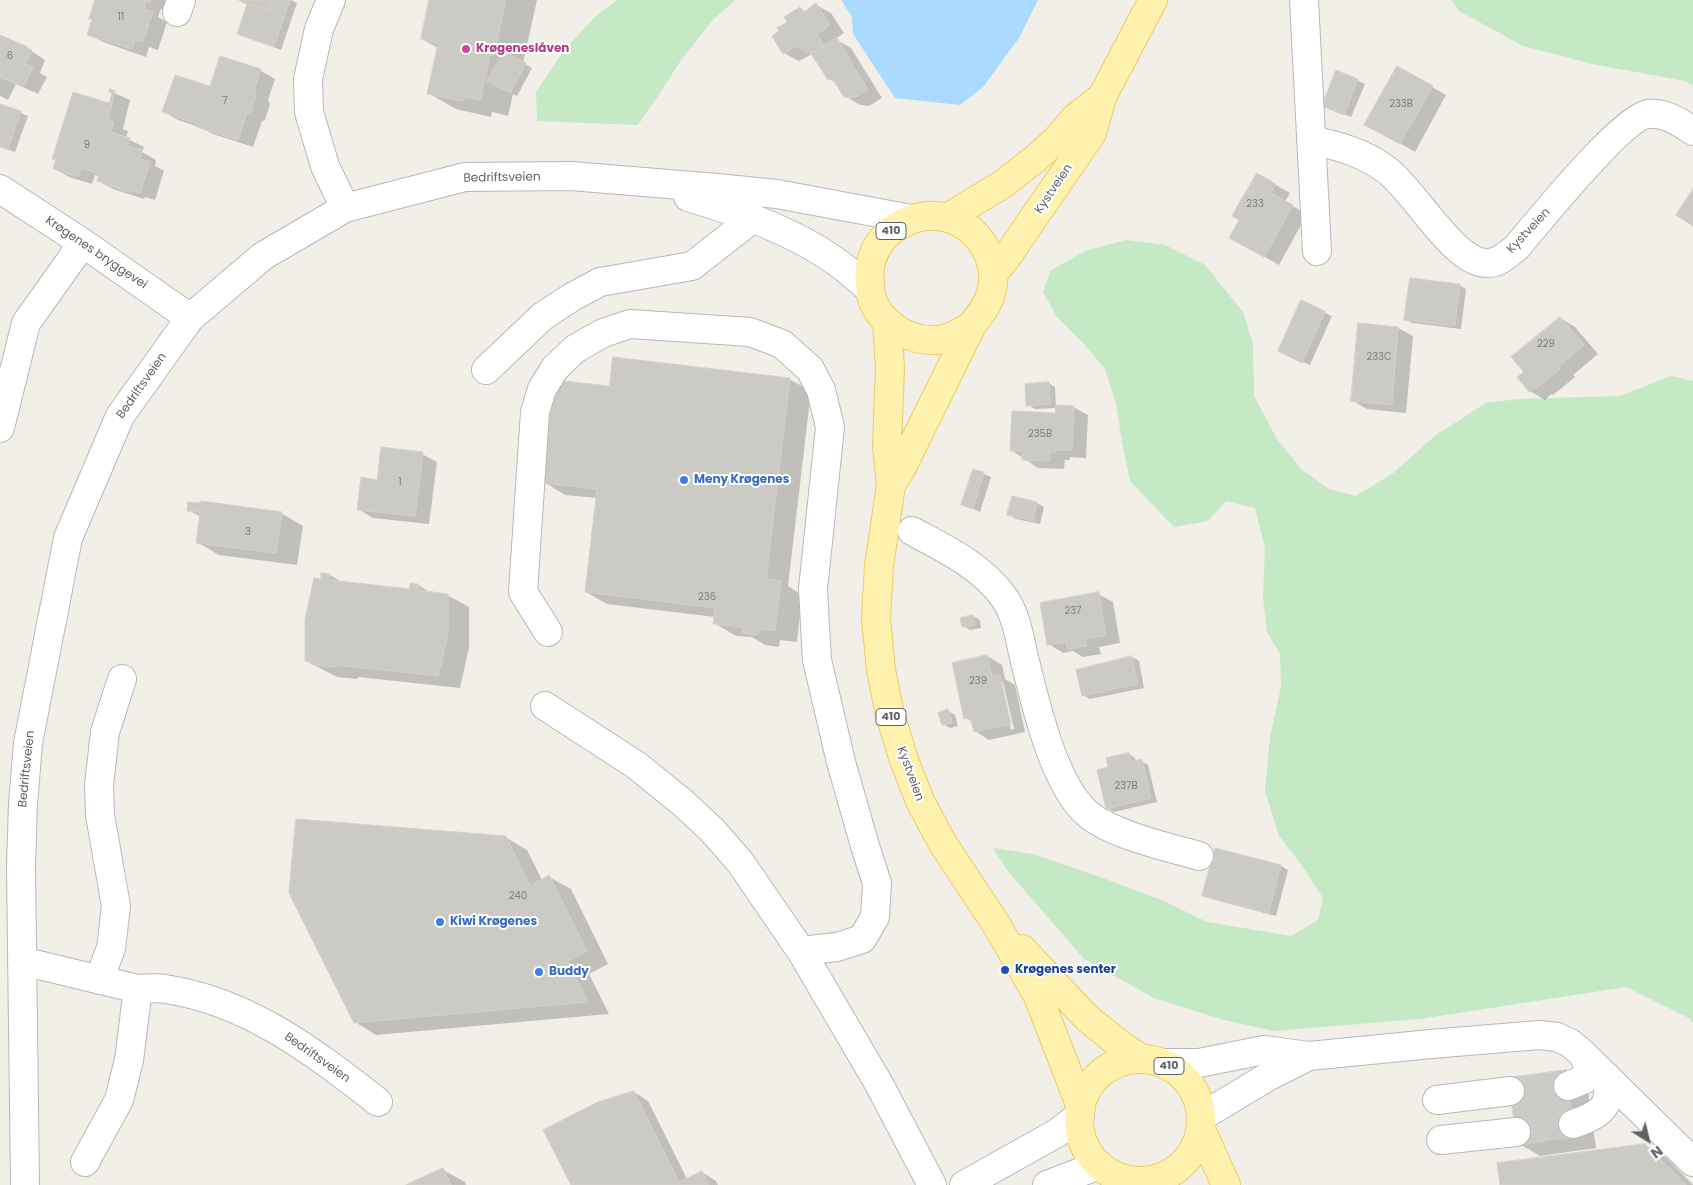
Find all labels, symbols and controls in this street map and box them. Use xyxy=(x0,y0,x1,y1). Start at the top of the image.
house number: 11 xyxy=(118,11,124,23)
place label: Krøgeneslåven xyxy=(476,42,569,56)
marker: Krøgeneslåven xyxy=(460,43,472,55)
house number: 6 xyxy=(7,50,13,62)
house number: 7 xyxy=(222,95,228,107)
house number: 233B xyxy=(1389,98,1413,110)
house number: 9 xyxy=(84,139,90,151)
street label: Kystveien xyxy=(1032,161,1076,217)
street label: Bedriftsveien xyxy=(463,170,541,186)
house number: 233 xyxy=(1246,198,1264,210)
street label: Kystveien xyxy=(1504,205,1554,257)
street label: Krøgenes bryggevei xyxy=(42,214,150,292)
road number: 410 xyxy=(876,222,906,240)
house number: 229 xyxy=(1537,338,1555,350)
street label: Bedriftsveien xyxy=(114,350,170,422)
house number: 233C xyxy=(1366,351,1392,363)
house number: 235B xyxy=(1028,428,1052,440)
place label: Meny Krøgenes xyxy=(694,473,789,487)
marker: Meny Krøgenes xyxy=(678,474,690,486)
house number: 1 xyxy=(398,476,402,488)
house number: 3 xyxy=(245,526,251,538)
house number: 236 xyxy=(698,591,716,603)
house number: 237 xyxy=(1064,605,1082,617)
house number: 239 xyxy=(969,675,987,687)
road number: 410 xyxy=(876,709,906,726)
street label: Bedriftsveien xyxy=(16,730,38,808)
street label: Kystveien xyxy=(894,745,926,803)
house number: 237B xyxy=(1114,780,1138,792)
house number: 240 xyxy=(509,890,527,902)
place label: Kiwi Krøgenes xyxy=(450,915,537,929)
marker: Kiwi Krøgenes xyxy=(434,916,446,928)
place label: Krøgenes senter xyxy=(1015,963,1116,977)
marker: Krøgenes senter xyxy=(999,964,1011,976)
place label: Buddy xyxy=(549,965,589,979)
marker: Buddy xyxy=(533,966,545,978)
street label: Bedriftsveien xyxy=(281,1030,353,1086)
road number: 410 xyxy=(1154,1058,1184,1074)
north arrow xyxy=(1623,1115,1673,1165)
text: N xyxy=(1647,1141,1667,1163)

